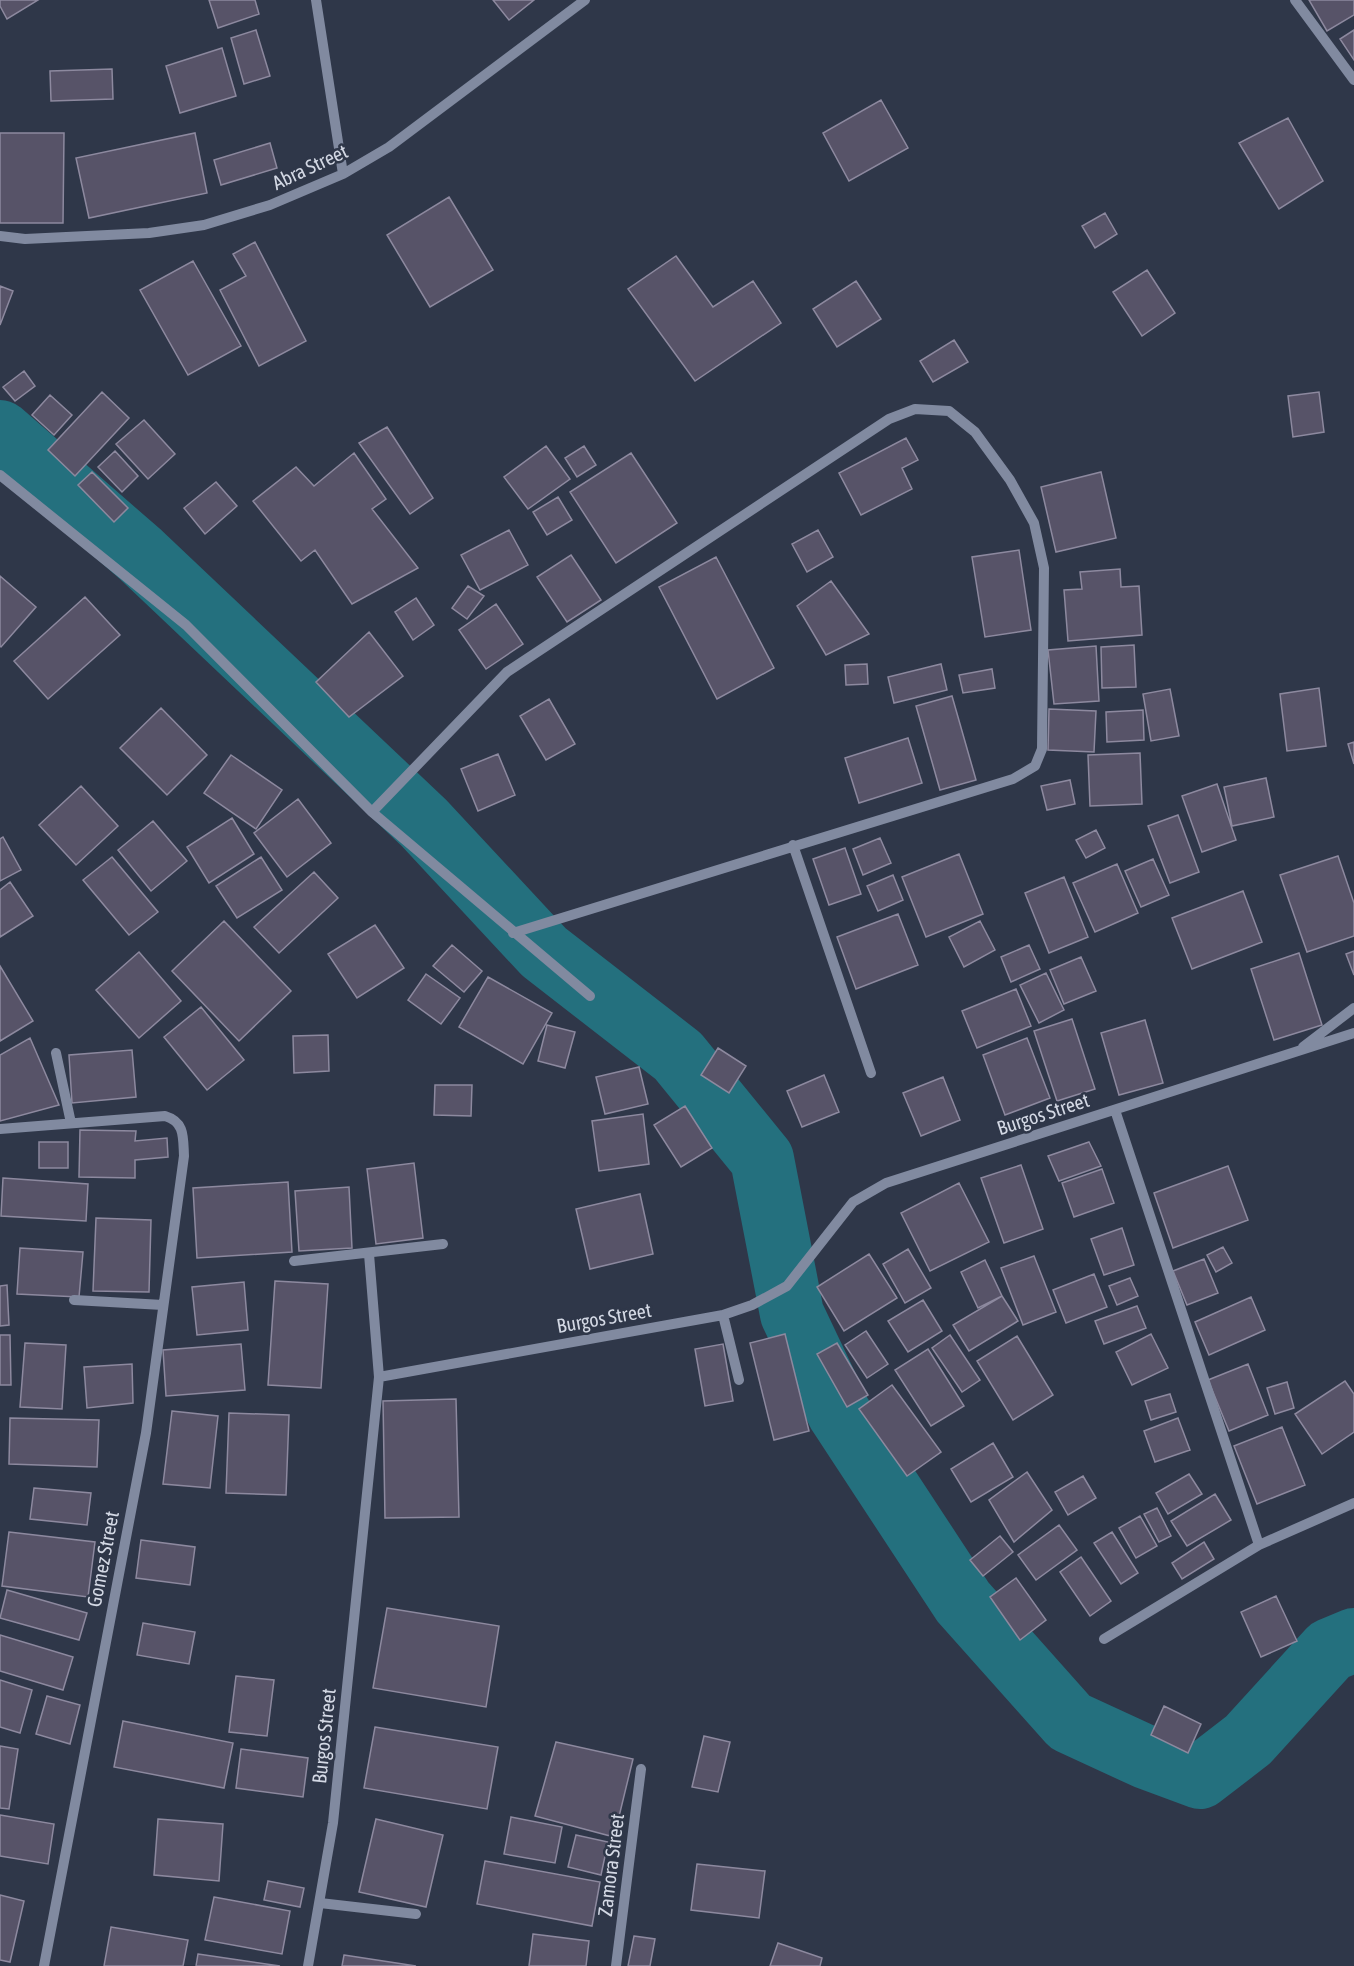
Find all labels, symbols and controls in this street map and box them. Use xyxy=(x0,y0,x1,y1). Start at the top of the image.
street label: Abra Street xyxy=(268,139,351,194)
street label: Burgos Street xyxy=(994,1088,1092,1139)
street label: Burgos Street xyxy=(555,1298,653,1337)
street label: Gomez Street xyxy=(82,1509,123,1609)
street label: Burgos Street xyxy=(307,1687,340,1785)
street label: Zamora Street xyxy=(593,1812,628,1918)

